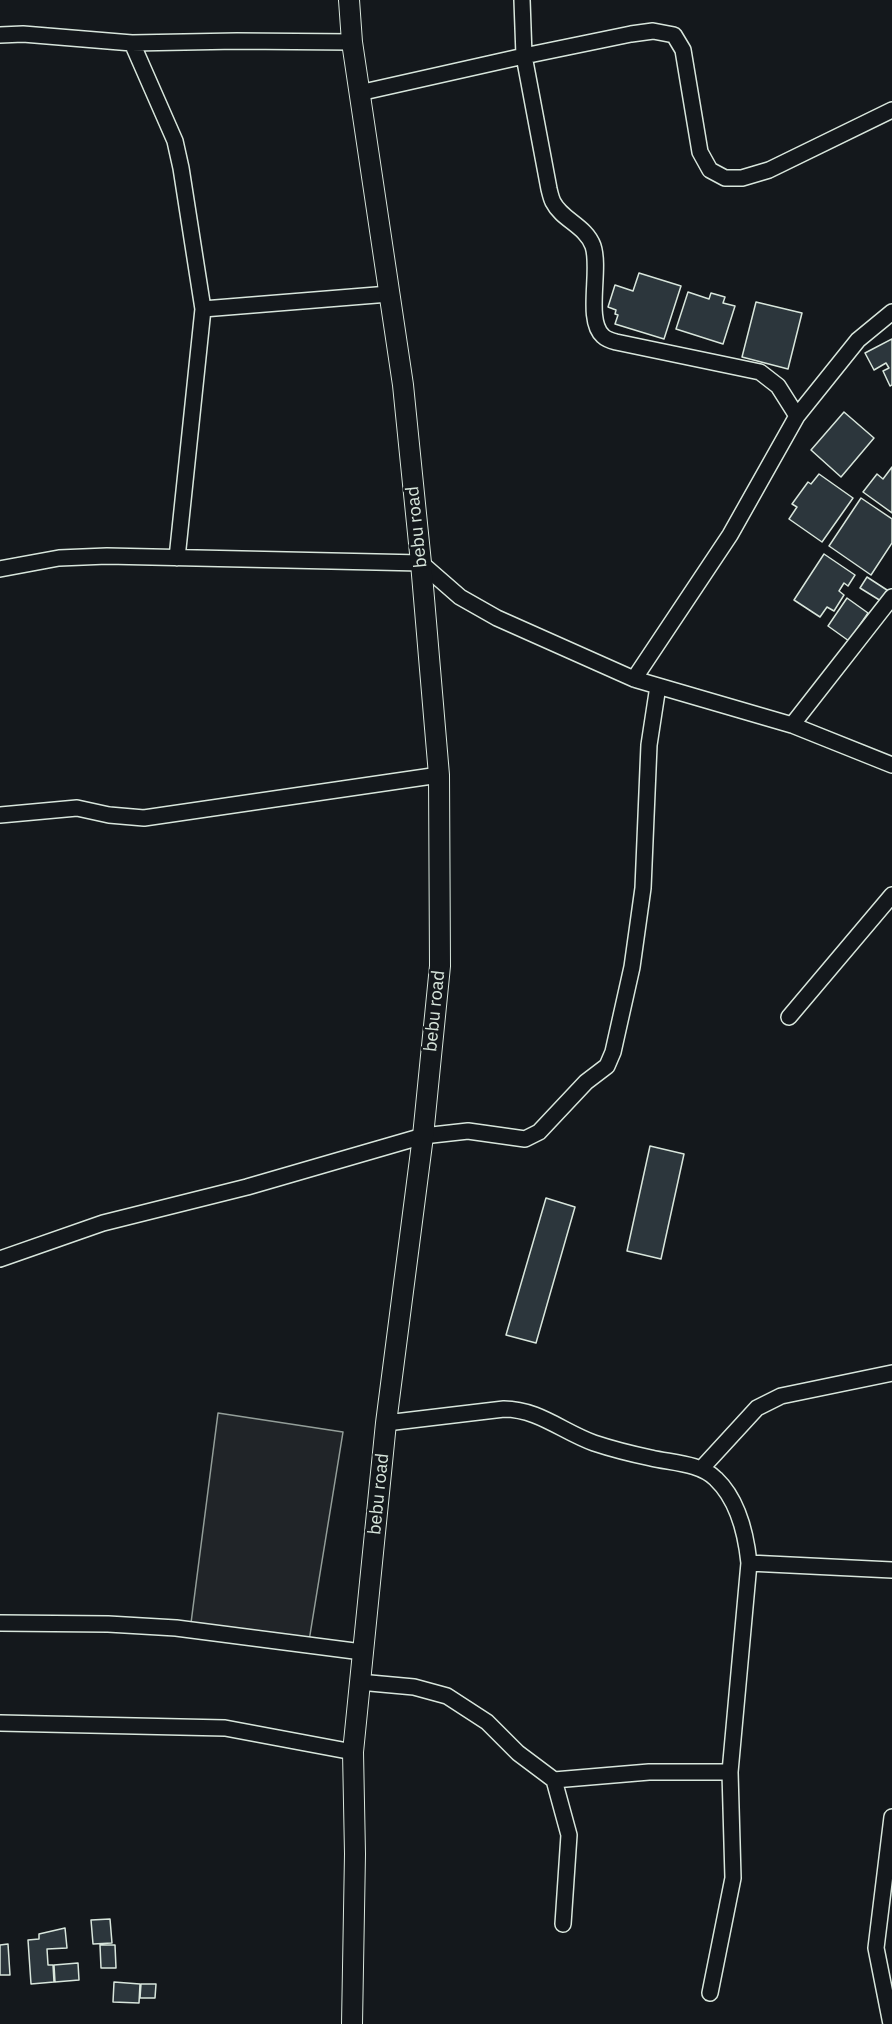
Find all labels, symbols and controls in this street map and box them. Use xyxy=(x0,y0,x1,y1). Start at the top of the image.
street label: bebu road xyxy=(402,485,432,569)
street label: bebu road xyxy=(420,969,450,1053)
street label: bebu road xyxy=(364,1452,394,1536)

